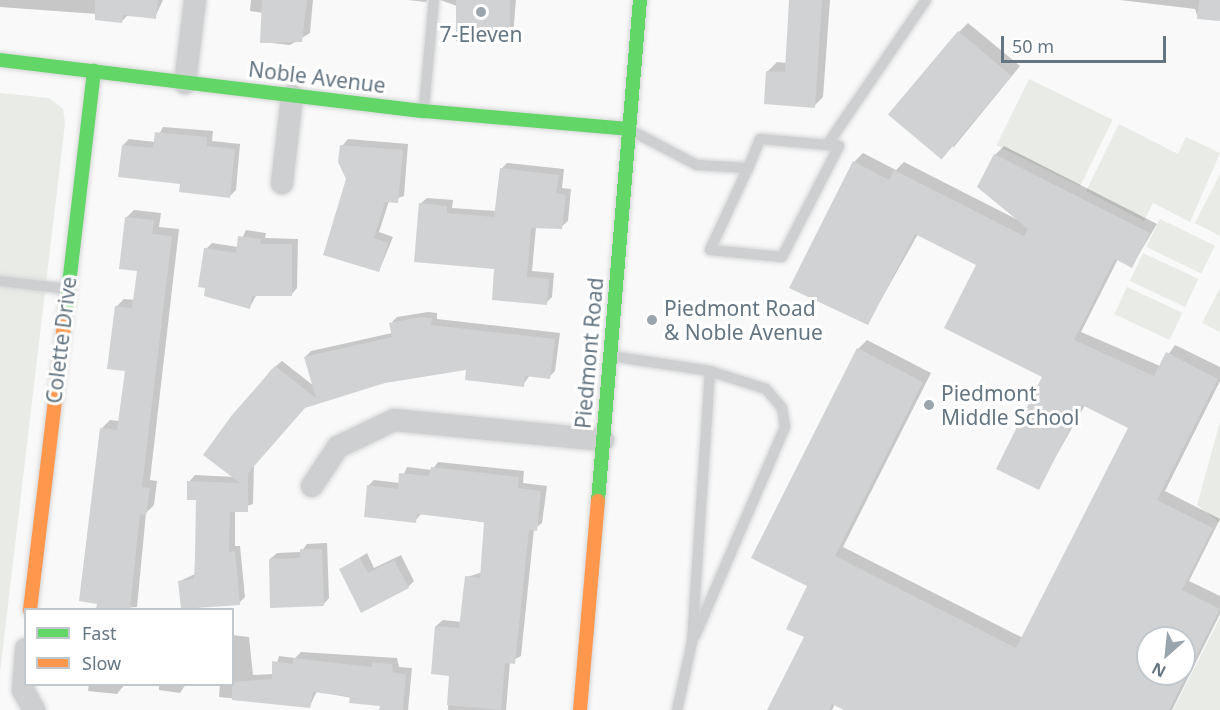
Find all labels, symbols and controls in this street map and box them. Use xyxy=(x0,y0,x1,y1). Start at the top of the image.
marker: 7-Eleven xyxy=(474,5,488,19)
place label: 7-Eleven xyxy=(440,21,522,47)
scale bar xyxy=(1004,24,1169,62)
text: 50 m xyxy=(1012,34,1054,58)
street label: Noble Avenue xyxy=(247,56,387,98)
street label: Colette Drive xyxy=(41,275,81,405)
street label: Piedmont Road xyxy=(570,276,608,430)
place label: Piedmont Road & Noble Avenue xyxy=(664,295,823,345)
marker: Piedmont Road & Noble Avenue xyxy=(645,313,659,327)
place label: Piedmont Middle School xyxy=(941,380,1079,430)
marker: Piedmont Middle School xyxy=(922,398,936,412)
legend xyxy=(24,608,234,686)
text: Fast xyxy=(82,621,117,645)
north arrow xyxy=(1136,626,1196,686)
text: Slow xyxy=(82,651,121,675)
text: N xyxy=(1148,658,1170,683)

